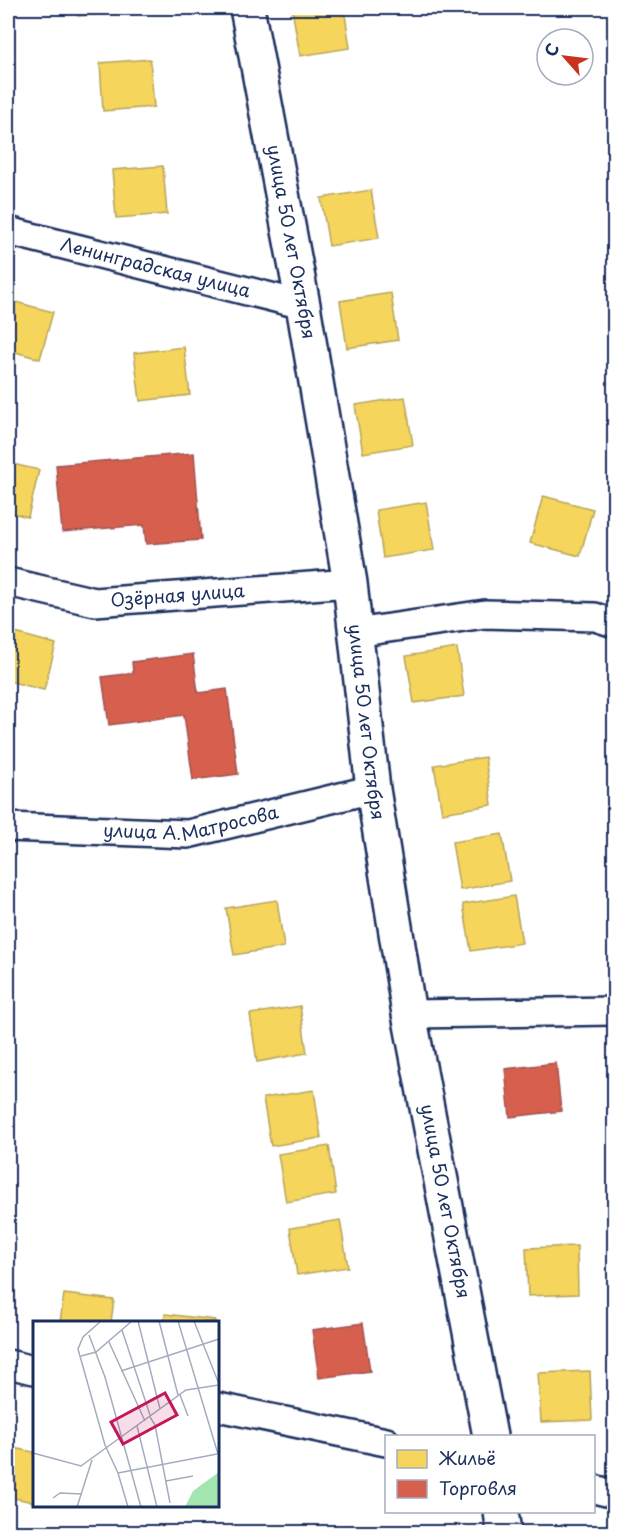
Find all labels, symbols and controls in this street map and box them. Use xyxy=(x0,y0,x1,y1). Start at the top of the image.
north arrow xyxy=(535,27,595,87)
text: С xyxy=(537,39,564,60)
street label: улица 50 лет Октября xyxy=(261,142,324,341)
street label: Ленинградская улица xyxy=(58,230,254,303)
street label: Озёрная улица xyxy=(109,576,246,613)
street label: улица 50 лет Октября xyxy=(343,622,393,822)
street label: улица А.Матросова xyxy=(103,797,282,847)
street label: улица 50 лет Октября xyxy=(415,1102,478,1300)
inset map xyxy=(33,1321,219,1507)
legend xyxy=(385,1435,595,1513)
text: Жильё xyxy=(438,1444,496,1471)
text: Торговля xyxy=(439,1474,517,1501)

